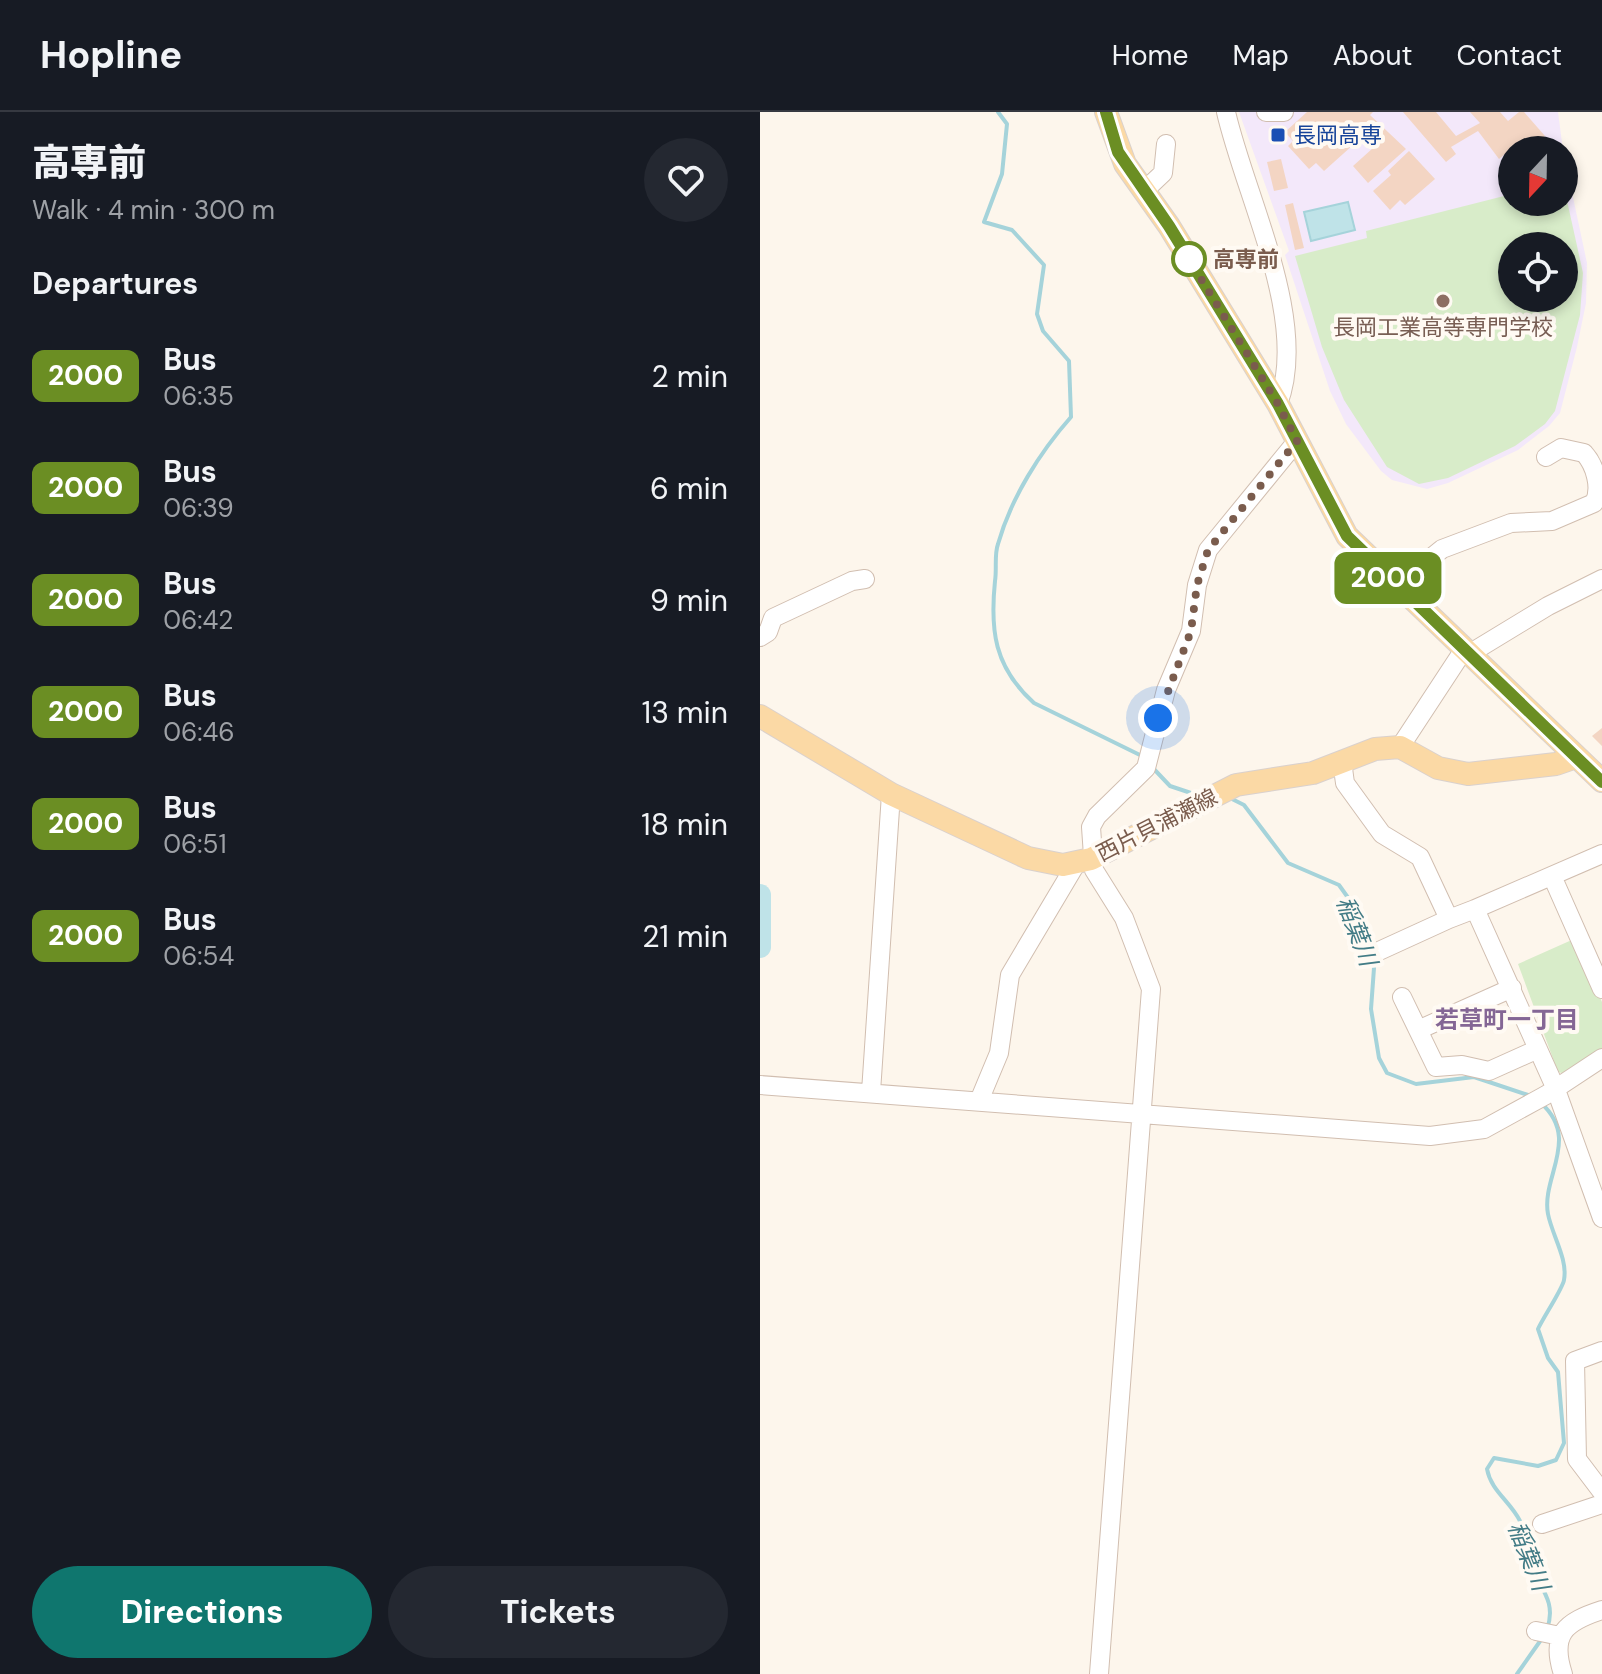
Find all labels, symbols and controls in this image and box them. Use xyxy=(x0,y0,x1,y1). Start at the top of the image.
text: Hopline xyxy=(40,30,182,80)
text: Home xyxy=(1112,37,1188,74)
text: Map xyxy=(1232,37,1289,74)
text: About xyxy=(1333,37,1412,74)
text: Contact xyxy=(1456,37,1562,74)
place label: 長岡高専 xyxy=(1294,121,1382,150)
marker: 長岡高専 xyxy=(1269,126,1287,144)
north arrow xyxy=(1498,136,1578,216)
map controls xyxy=(1498,136,1578,312)
text: 高専前 xyxy=(32,138,146,188)
button: heart xyxy=(644,138,728,222)
text: Walk · 4 min · 300 m xyxy=(32,193,275,227)
button: locate xyxy=(1498,232,1578,312)
marker: 高専前 xyxy=(1172,242,1206,276)
place label: 高専前 xyxy=(1213,245,1279,274)
text: Departures xyxy=(32,264,198,303)
marker: 長岡工業高等専門学校 xyxy=(1434,292,1452,310)
place label: 長岡工業高等専門学校 xyxy=(1333,313,1553,342)
text: Bus xyxy=(163,340,217,379)
text: 2000 xyxy=(48,357,123,394)
text: 2 min xyxy=(652,357,728,396)
text: 06:35 xyxy=(163,379,234,413)
text: Bus xyxy=(163,452,217,491)
text: 2000 xyxy=(48,469,123,506)
text: 6 min xyxy=(650,469,728,508)
text: 06:39 xyxy=(163,491,234,525)
line badge: 2000 xyxy=(1332,552,1444,604)
text: 2000 xyxy=(1350,559,1426,596)
text: Bus xyxy=(163,564,217,603)
text: 2000 xyxy=(48,581,123,618)
text: 9 min xyxy=(650,581,728,620)
text: 06:42 xyxy=(163,603,233,637)
text: Bus xyxy=(163,676,217,715)
text: 2000 xyxy=(48,693,123,730)
text: 13 min xyxy=(642,693,728,732)
your location xyxy=(1138,698,1178,738)
text: 06:46 xyxy=(163,715,235,749)
street label: 西片貝浦瀬線 xyxy=(1092,782,1222,868)
text: Bus xyxy=(163,788,217,827)
text: 2000 xyxy=(48,805,123,842)
text: 18 min xyxy=(641,805,728,844)
text: 06:51 xyxy=(163,827,227,861)
water label: 稲葉川 xyxy=(1330,892,1385,973)
text: Bus xyxy=(163,900,217,939)
text: 2000 xyxy=(48,917,123,954)
text: 21 min xyxy=(642,917,728,956)
text: 06:54 xyxy=(163,939,234,973)
district label: 若草町一丁目 xyxy=(1435,1004,1579,1035)
water label: 稲葉川 xyxy=(1501,1517,1558,1598)
button: Directions xyxy=(32,1566,372,1658)
button: Tickets xyxy=(388,1566,728,1658)

